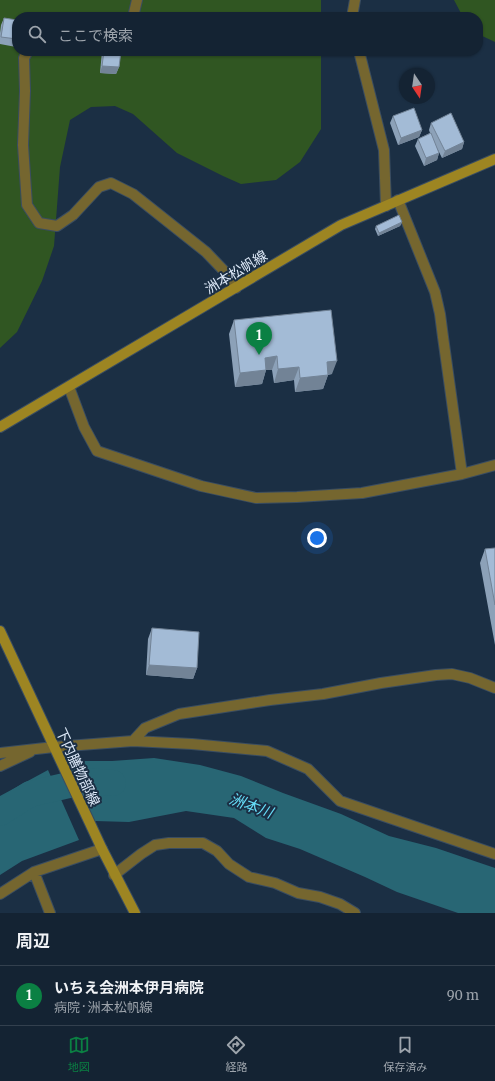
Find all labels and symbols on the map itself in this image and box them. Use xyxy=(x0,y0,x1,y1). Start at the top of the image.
north arrow xyxy=(399,68,435,104)
street label: 洲本松帆線 xyxy=(201,246,271,298)
pin: 1 xyxy=(246,322,272,355)
your location xyxy=(307,528,327,548)
street label: 下内膳物部線 xyxy=(52,725,104,809)
water label: 洲本川 xyxy=(227,789,277,823)

